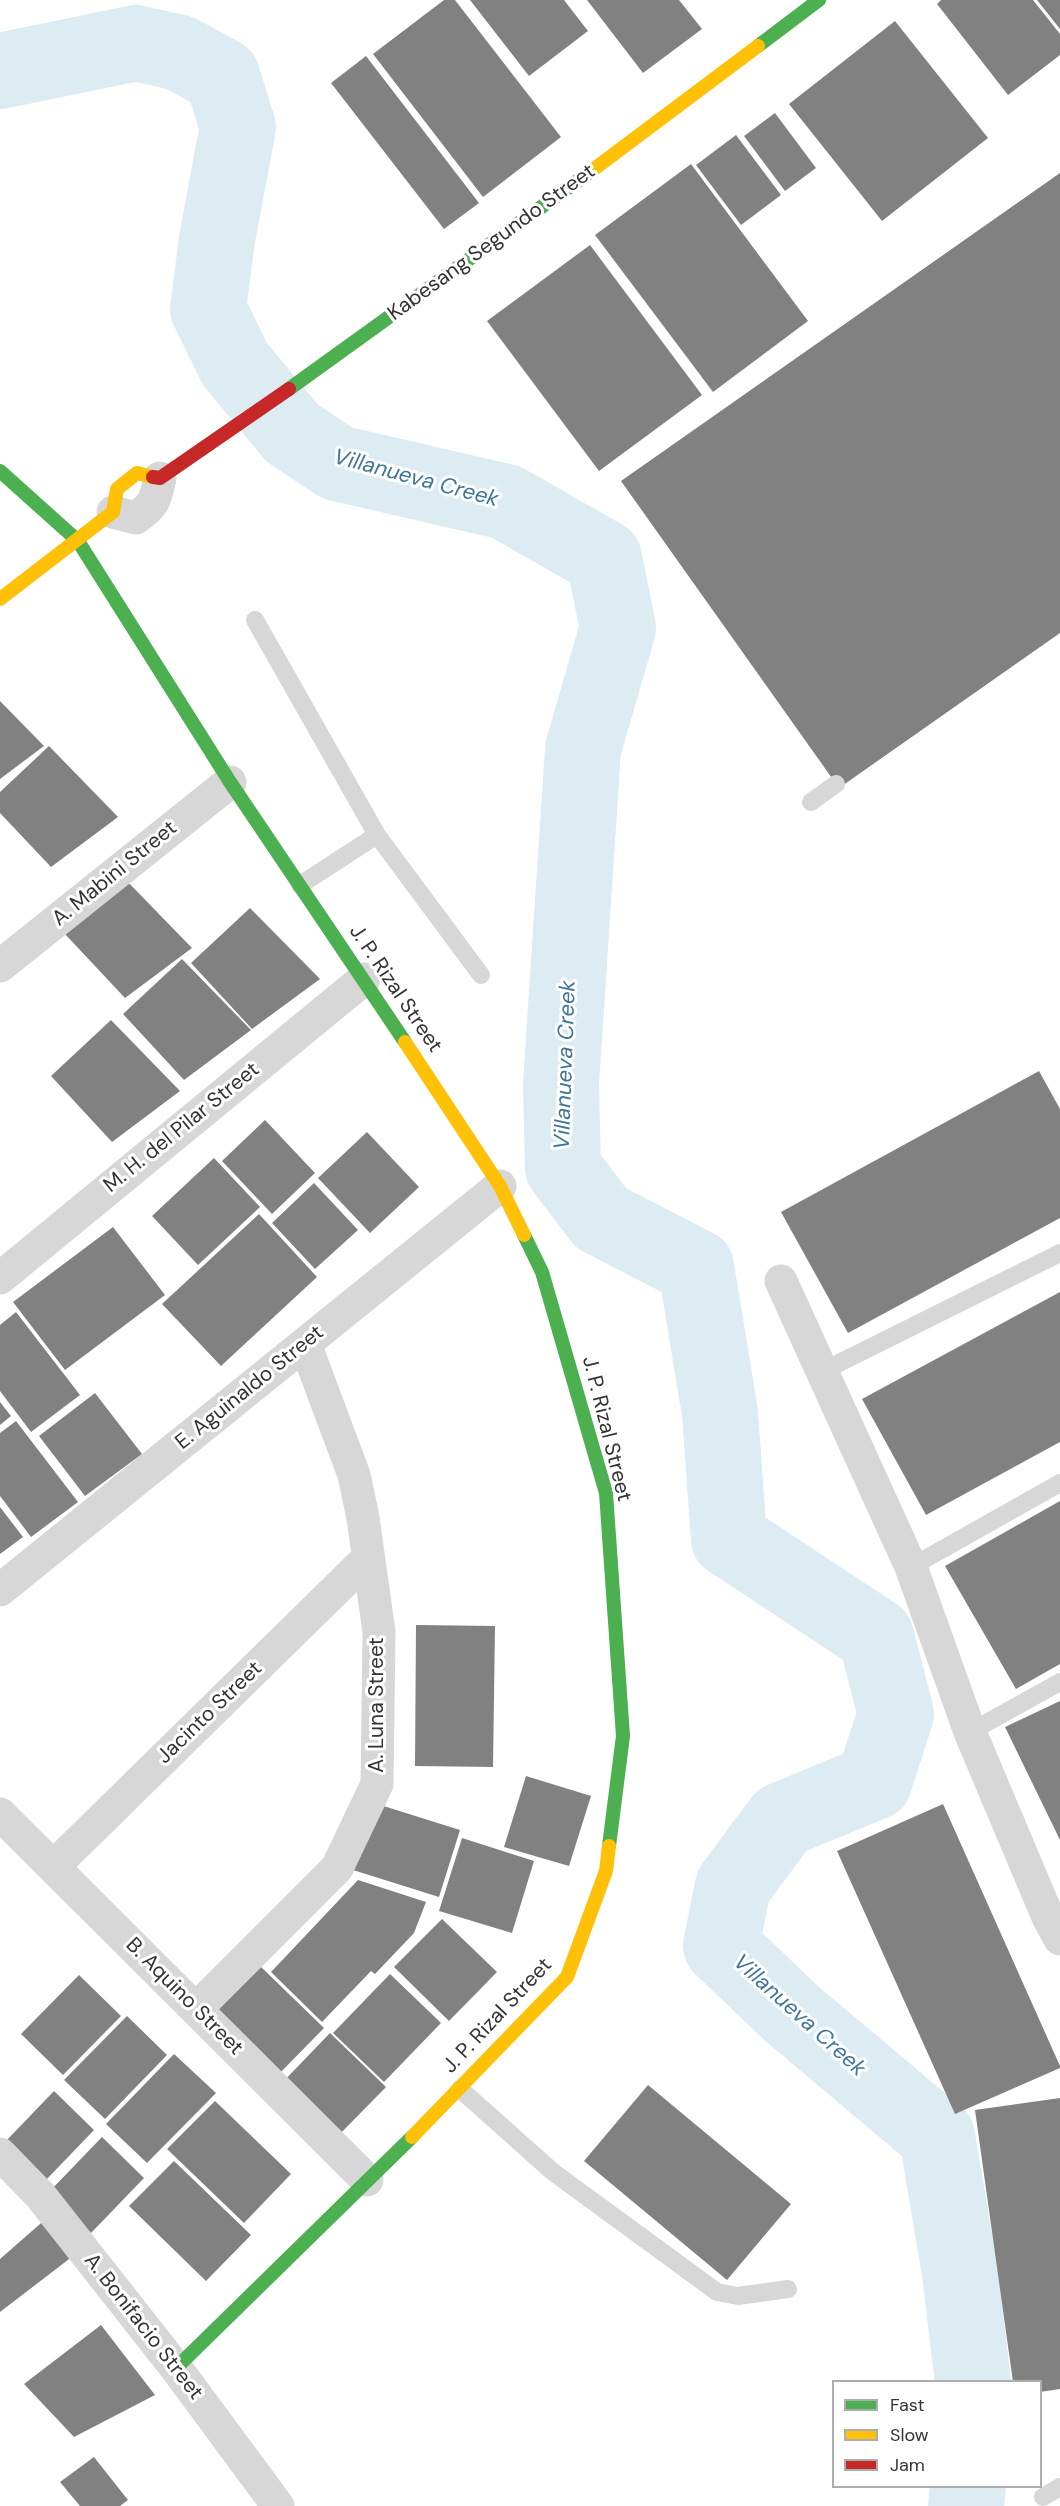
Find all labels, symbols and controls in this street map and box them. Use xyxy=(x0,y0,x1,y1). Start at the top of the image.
street label: Kabesang Segundo Street xyxy=(383,159,601,327)
water label: Villanueva Creek xyxy=(331,444,501,514)
street label: A. Mabini Street xyxy=(48,816,182,932)
street label: J. P. Rizal Street xyxy=(343,920,447,1058)
water label: Villanueva Creek xyxy=(550,980,582,1150)
street label: M. H. del Pilar Street xyxy=(99,1057,265,1199)
street label: E. Aguinaldo Street xyxy=(171,1321,329,1455)
street label: J. P. Rizal Street xyxy=(576,1354,636,1504)
street label: A. Luna Street xyxy=(364,1637,390,1773)
street label: Jacinto Street xyxy=(152,1657,268,1769)
street label: B. Aquino Street xyxy=(120,1933,248,2061)
water label: Villanueva Creek xyxy=(727,1949,871,2083)
street label: J. P. Rizal Street xyxy=(438,1953,558,2079)
street label: A. Bonifacio Street xyxy=(78,2249,208,2405)
legend xyxy=(832,2380,1042,2488)
text: Fast xyxy=(890,2393,925,2417)
text: Slow xyxy=(890,2423,929,2447)
text: Jam xyxy=(890,2453,925,2477)

